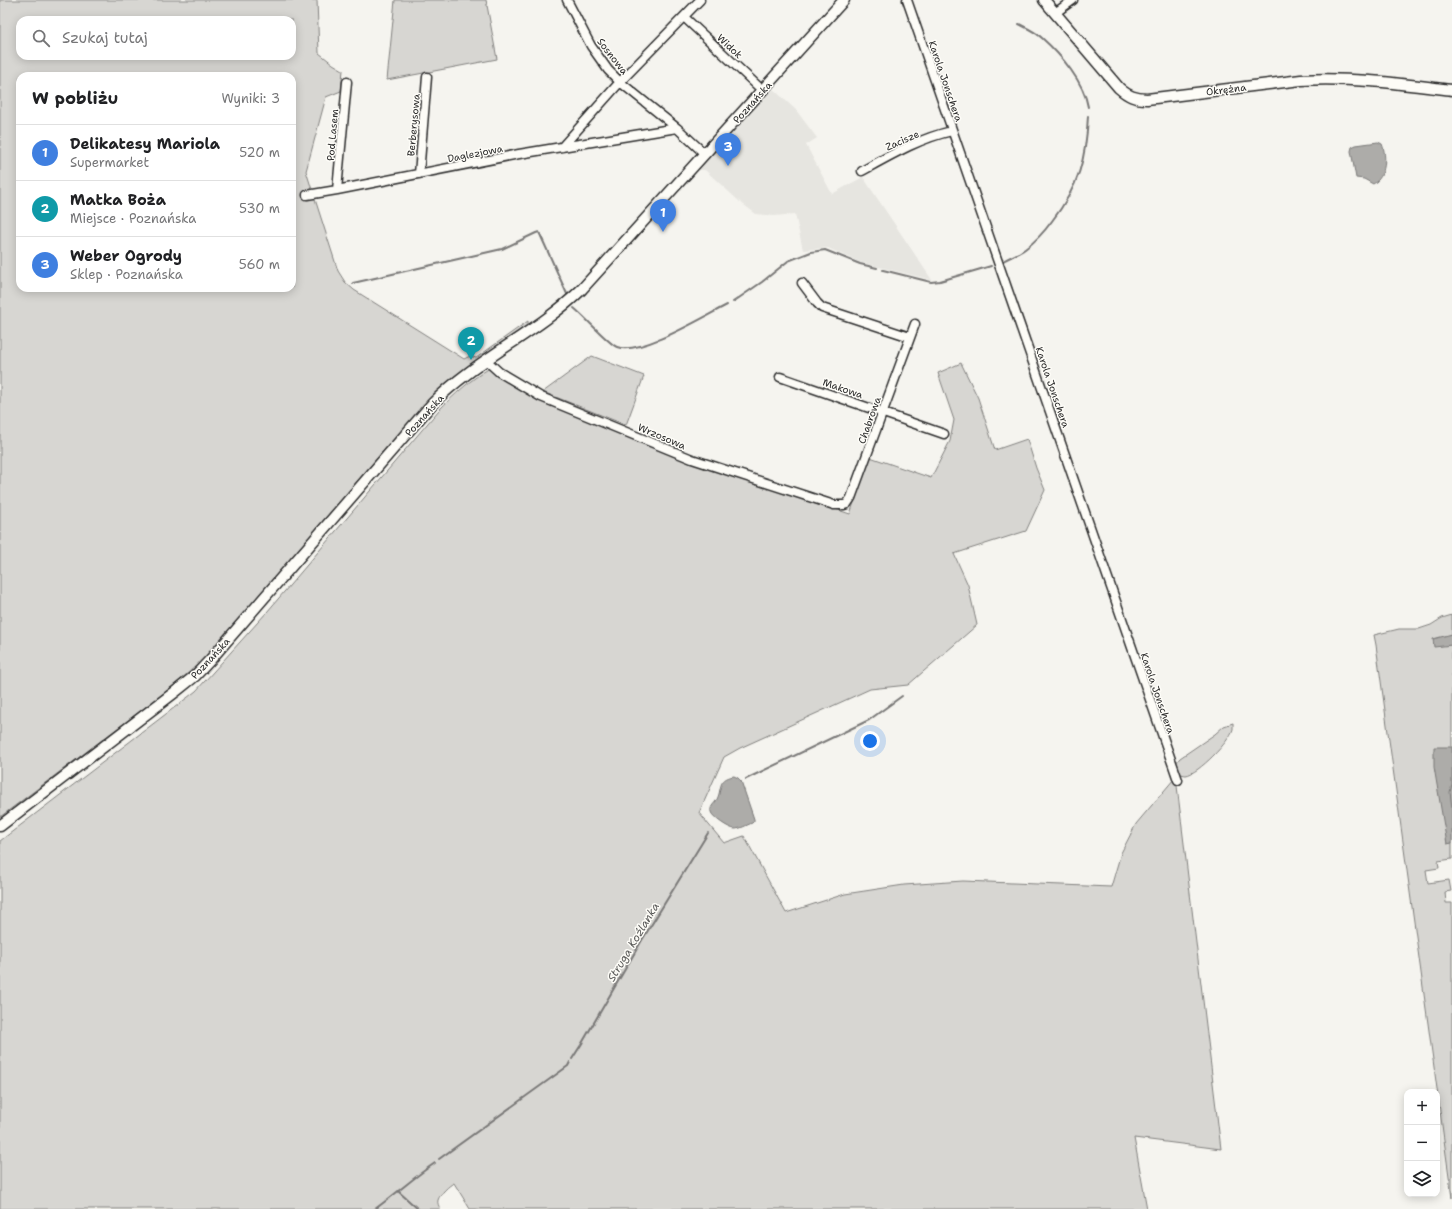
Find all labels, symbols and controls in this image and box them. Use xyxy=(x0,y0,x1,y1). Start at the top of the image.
search box xyxy=(16,16,296,60)
icon: search xyxy=(30,27,52,49)
text: Szukaj tutaj xyxy=(62,28,148,48)
street label: Widok xyxy=(714,31,745,62)
street label: Sosnowa xyxy=(594,35,631,78)
street label: Karola Jonschera xyxy=(926,39,966,124)
street label: Poznańska xyxy=(730,78,775,126)
street label: Okrężna xyxy=(1205,80,1248,98)
text: W pobliżu xyxy=(32,87,118,109)
text: Wyniki: 3 xyxy=(221,90,280,107)
street label: Berberysowa xyxy=(404,93,423,157)
street label: Pod Lasem xyxy=(324,108,341,161)
street label: Zacisze xyxy=(883,127,921,154)
pin: 3 xyxy=(715,133,741,166)
text: Delikatesy Mariola xyxy=(70,134,220,154)
street label: Daglezjowa xyxy=(446,142,505,165)
text: 1 xyxy=(42,144,48,161)
text: 520 m xyxy=(239,144,280,161)
text: Supermarket xyxy=(70,154,149,171)
text: Matka Boża xyxy=(70,190,166,210)
pin: 1 xyxy=(650,199,676,232)
text: 2 xyxy=(40,200,50,217)
text: 530 m xyxy=(239,200,280,217)
text: Miejsce · Poznańska xyxy=(70,210,196,227)
text: Weber Ogrody xyxy=(70,246,182,266)
text: 3 xyxy=(40,256,50,273)
text: 560 m xyxy=(239,256,280,273)
text: Sklep · Poznańska xyxy=(70,266,183,283)
pin: 2 xyxy=(458,327,484,360)
street label: Karola Jonschera xyxy=(1033,345,1073,430)
street label: Makowa xyxy=(821,376,865,402)
street label: Poznańska xyxy=(402,391,447,439)
street label: Chabrowa xyxy=(855,394,884,445)
street label: Wrzosowa xyxy=(636,421,688,453)
street label: Poznańska xyxy=(188,634,233,682)
street label: Karola Jonschera xyxy=(1138,651,1178,736)
your location xyxy=(860,731,880,751)
water label: Struga Koźlanka xyxy=(604,900,663,984)
map controls xyxy=(1404,1089,1440,1197)
button: + xyxy=(1404,1089,1440,1125)
button: − xyxy=(1404,1125,1440,1161)
button: layers xyxy=(1404,1161,1440,1197)

